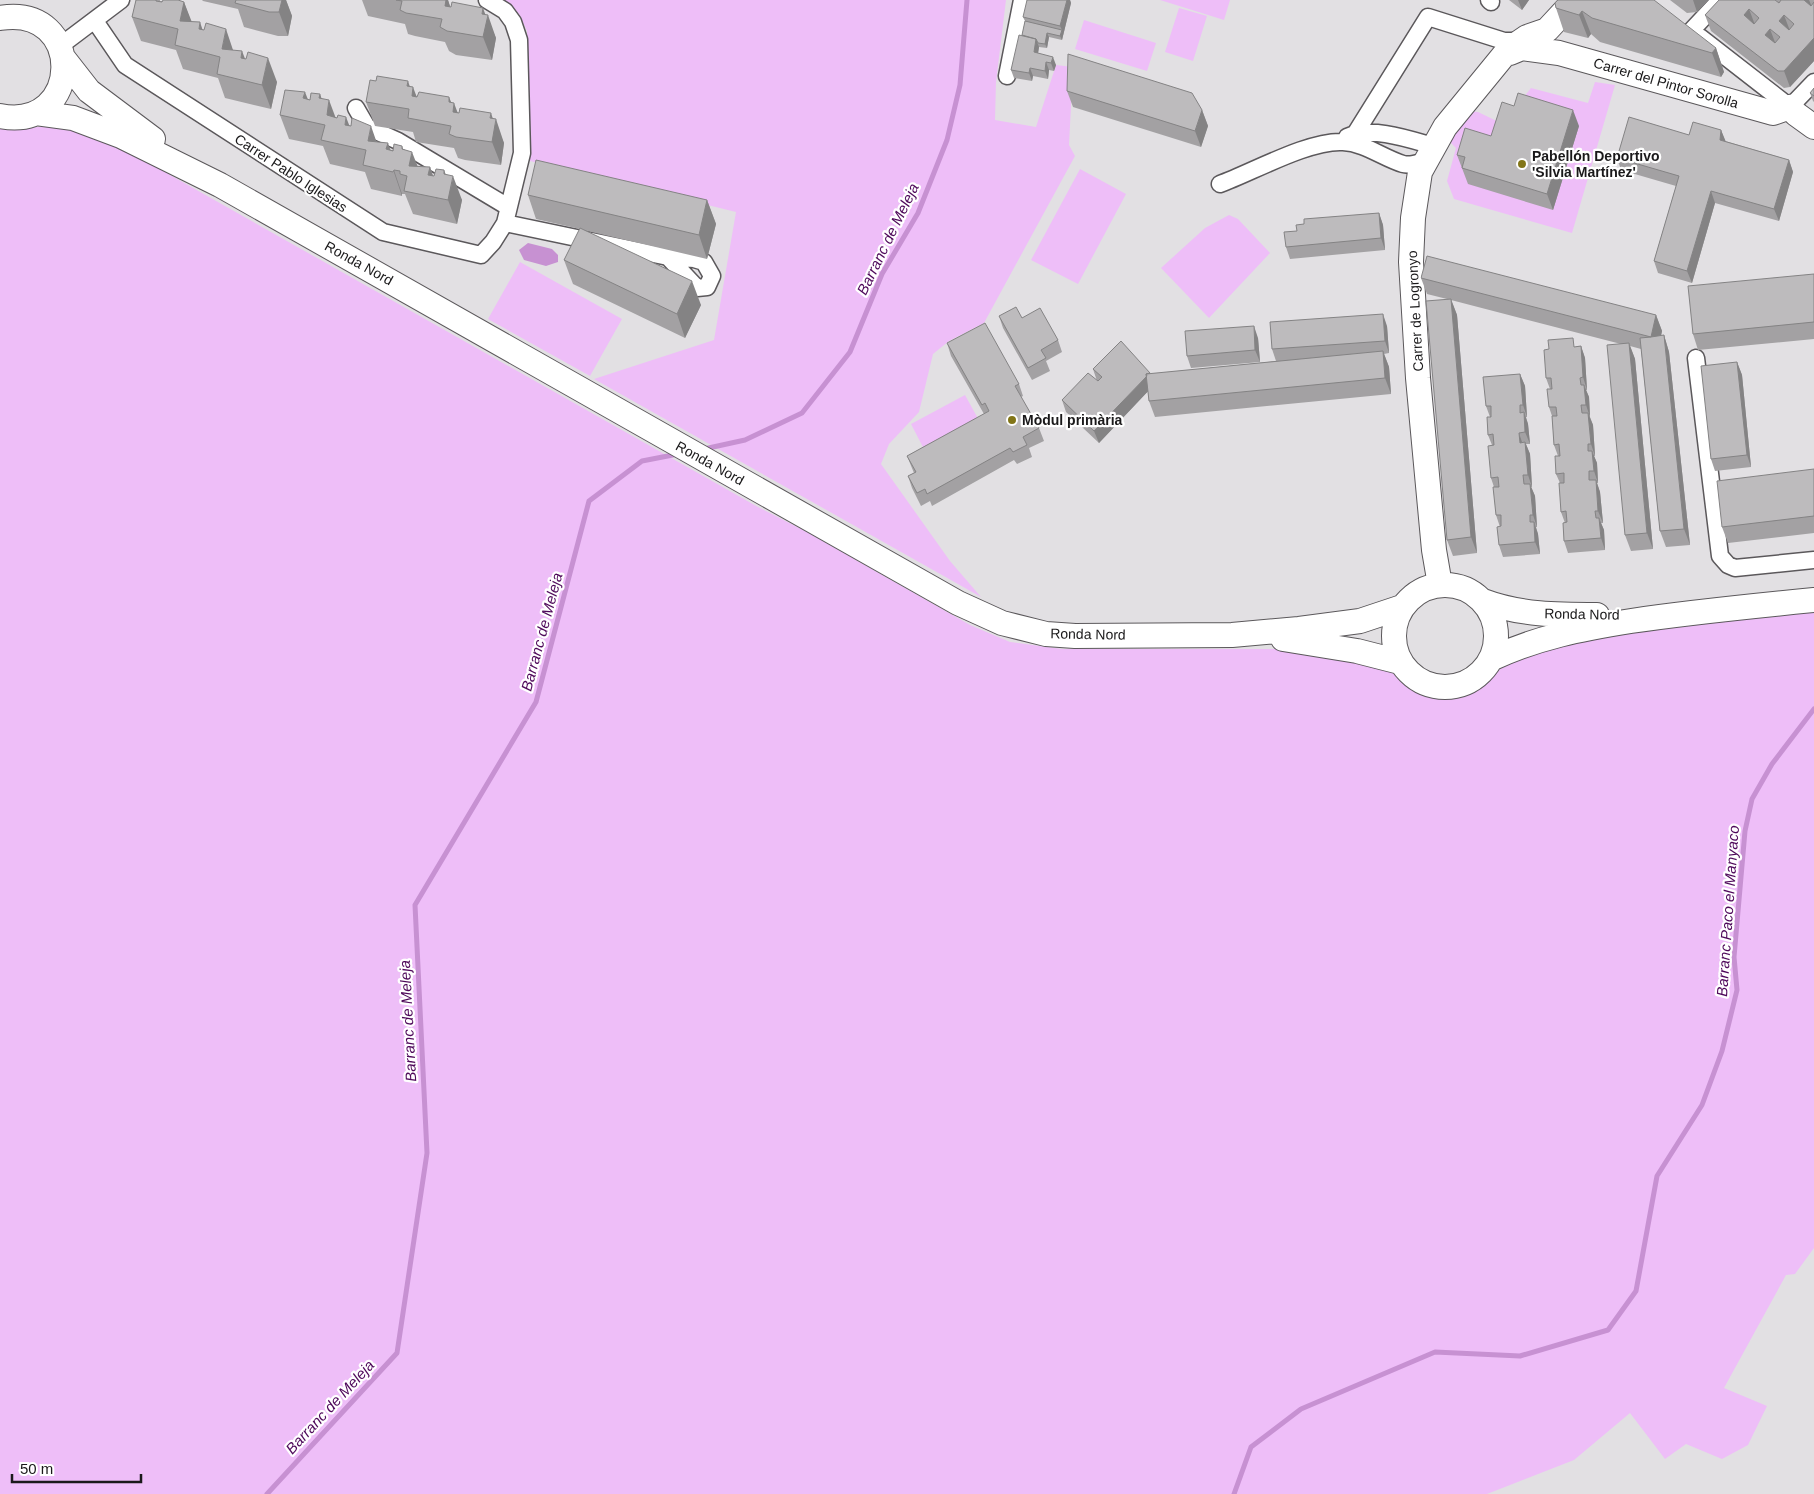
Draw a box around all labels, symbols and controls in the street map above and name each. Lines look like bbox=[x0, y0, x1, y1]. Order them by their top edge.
street label: Carrer del Pintor Sorolla bbox=[1592, 55, 1741, 111]
street label: Carrer Pablo Iglesias bbox=[232, 131, 350, 215]
place label: Pabellón Deportivo 'Silvia Martínez' bbox=[1532, 148, 1660, 180]
marker: Pabellón Deportivo 'Silvia Martínez' bbox=[1516, 158, 1528, 170]
water label: Barranc de Meleja bbox=[853, 180, 922, 297]
street label: Ronda Nord bbox=[322, 238, 396, 288]
street label: Carrer de Logronyo bbox=[1404, 250, 1426, 372]
place label: Mòdul primària bbox=[1022, 412, 1123, 428]
marker: Mòdul primària bbox=[1006, 414, 1018, 426]
street label: Ronda Nord bbox=[673, 438, 747, 488]
water label: Barranc de Meleja bbox=[518, 571, 565, 693]
street label: Ronda Nord bbox=[1544, 605, 1620, 623]
street label: Ronda Nord bbox=[1050, 625, 1126, 643]
water label: Barranc Paco el Manyaco bbox=[1713, 825, 1742, 997]
water label: Barranc de Meleja bbox=[396, 960, 419, 1082]
water label: Barranc de Meleja bbox=[282, 1356, 377, 1457]
scale bar bbox=[12, 1452, 141, 1484]
text: 50 m bbox=[20, 1460, 53, 1477]

